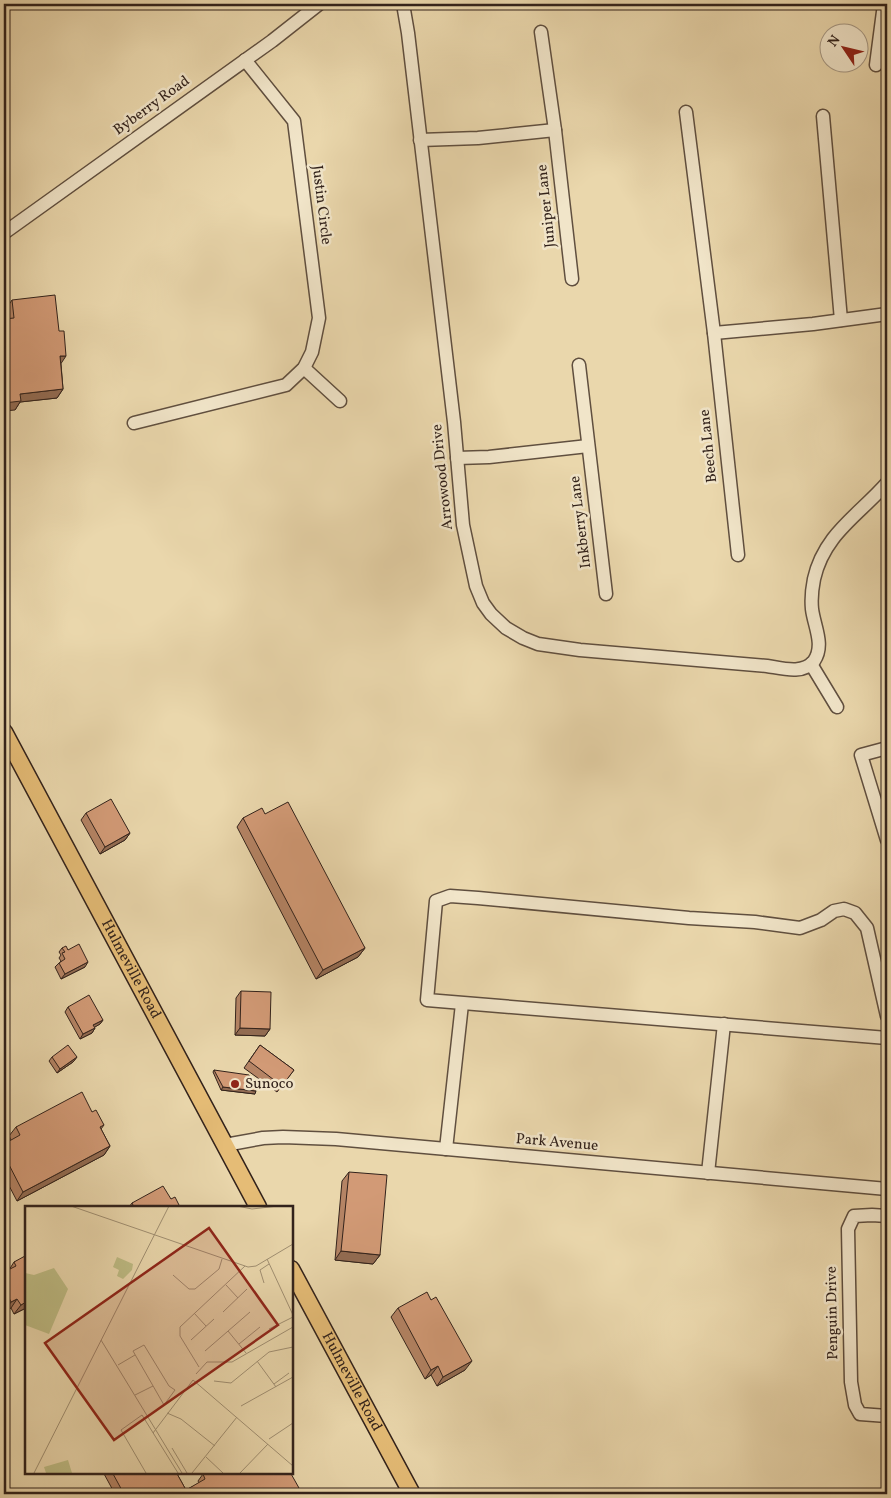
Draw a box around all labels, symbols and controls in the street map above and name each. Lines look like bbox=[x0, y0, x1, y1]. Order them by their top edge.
north arrow bbox=[818, 22, 868, 72]
text: N bbox=[824, 32, 845, 51]
street label: Byberry Road bbox=[109, 71, 195, 141]
street label: Juniper Lane bbox=[532, 163, 562, 249]
street label: Justin Circle bbox=[306, 164, 336, 246]
street label: Beech Lane bbox=[695, 408, 723, 484]
street label: Arrowood Drive bbox=[427, 423, 459, 531]
street label: Inkberry Lane bbox=[565, 475, 597, 569]
street label: Hulmeville Road bbox=[96, 916, 166, 1023]
place label: Sunoco bbox=[245, 1074, 293, 1095]
marker: Sunoco bbox=[229, 1078, 241, 1090]
street label: Park Avenue bbox=[515, 1129, 599, 1157]
inset map bbox=[25, 1206, 292, 1473]
street label: Penguin Drive bbox=[822, 1266, 844, 1360]
street label: Hulmeville Road bbox=[316, 1328, 387, 1435]

